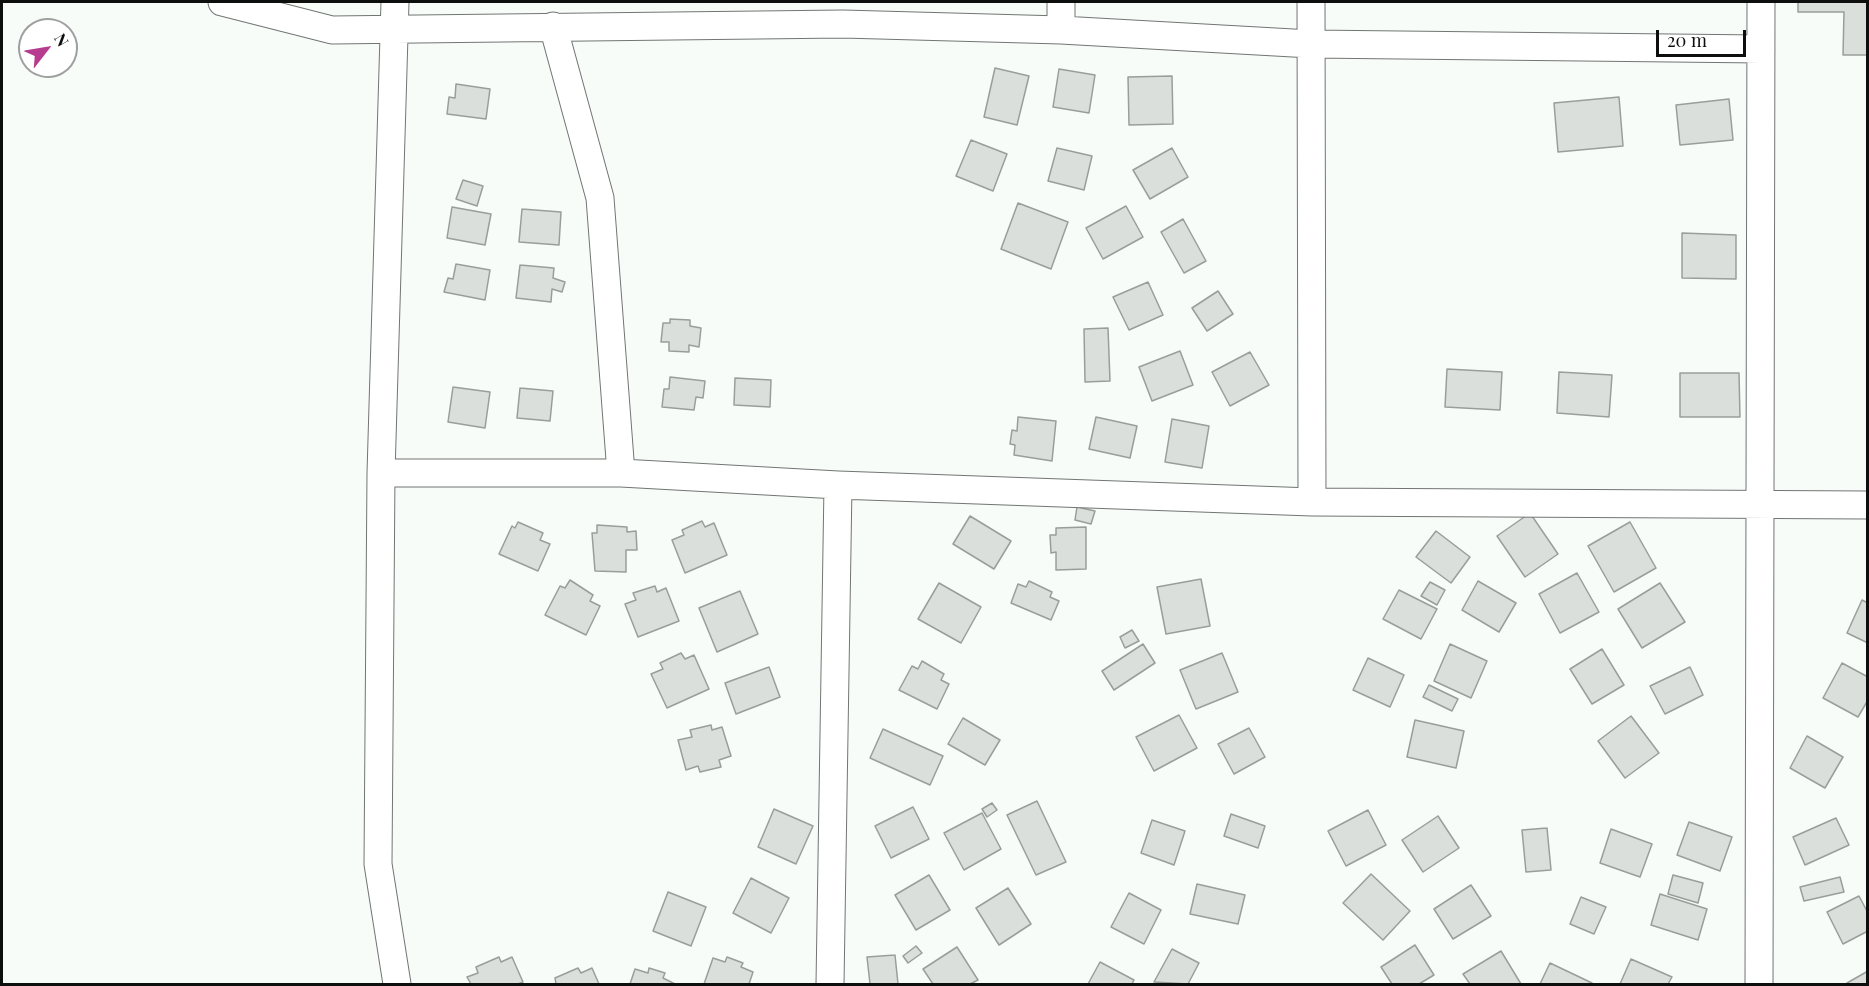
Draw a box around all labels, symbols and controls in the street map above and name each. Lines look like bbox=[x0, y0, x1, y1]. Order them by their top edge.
north arrow bbox=[18, 18, 78, 78]
scale bar bbox=[1659, 18, 1749, 56]
text: 20 m bbox=[1667, 28, 1707, 52]
text: N bbox=[50, 29, 74, 50]

